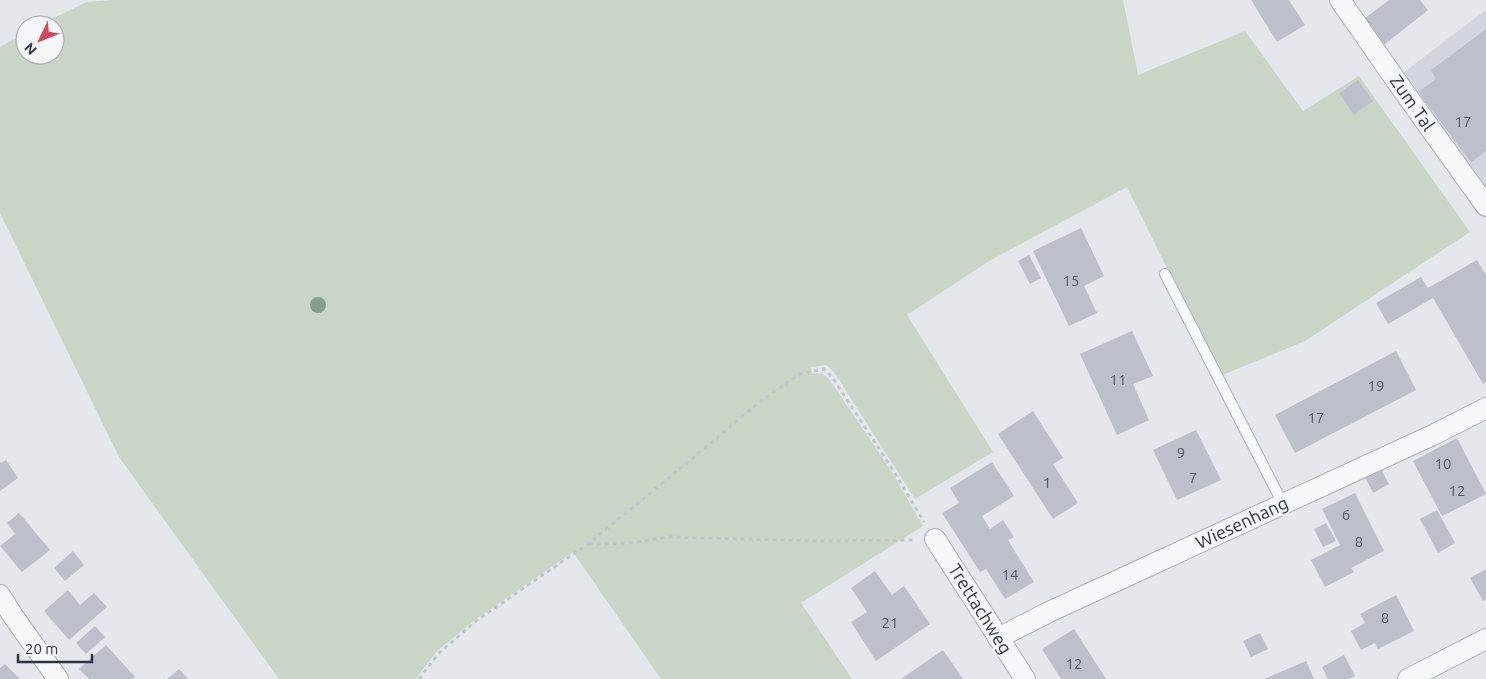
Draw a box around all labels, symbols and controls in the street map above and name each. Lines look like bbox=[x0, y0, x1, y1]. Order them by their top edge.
north arrow bbox=[15, 15, 65, 65]
text: N bbox=[21, 40, 40, 58]
street label: Zum Tal bbox=[1386, 71, 1439, 134]
house number: 17 bbox=[1455, 113, 1471, 130]
house number: 15 bbox=[1063, 272, 1079, 289]
house number: 11 bbox=[1110, 371, 1126, 388]
house number: 19 bbox=[1368, 377, 1384, 394]
house number: 17 bbox=[1308, 409, 1324, 426]
house number: 9 bbox=[1177, 444, 1185, 461]
house number: 10 bbox=[1435, 455, 1451, 472]
house number: 7 bbox=[1189, 469, 1197, 486]
house number: 1 bbox=[1043, 474, 1051, 491]
house number: 12 bbox=[1449, 482, 1465, 499]
street label: Wiesenhang bbox=[1192, 492, 1291, 552]
house number: 6 bbox=[1342, 506, 1350, 523]
house number: 8 bbox=[1355, 533, 1363, 550]
street label: Trettachweg bbox=[945, 560, 1016, 657]
house number: 14 bbox=[1002, 566, 1018, 583]
house number: 8 bbox=[1381, 609, 1389, 626]
house number: 21 bbox=[882, 614, 898, 631]
scale bar bbox=[18, 632, 91, 664]
text: 20 m bbox=[25, 640, 58, 657]
house number: 12 bbox=[1066, 655, 1082, 672]

